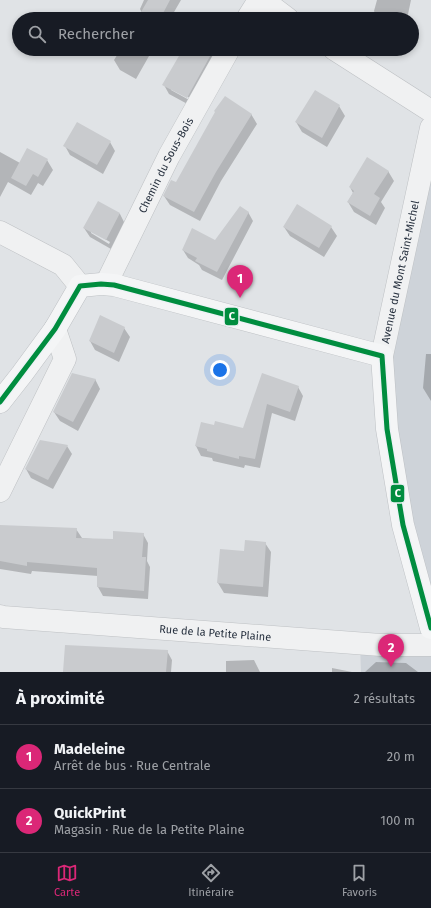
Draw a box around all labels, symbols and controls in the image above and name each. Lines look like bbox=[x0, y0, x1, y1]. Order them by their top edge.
search box bbox=[12, 12, 419, 56]
icon: search bbox=[26, 23, 48, 45]
text: Rechercher bbox=[58, 25, 134, 43]
street label: Chemin du Sous-Bois bbox=[136, 115, 196, 215]
street label: Avenue du Mont Saint-Michel bbox=[379, 199, 422, 345]
pin: 1 bbox=[227, 265, 253, 298]
line badge: C bbox=[224, 307, 239, 326]
text: C bbox=[229, 310, 236, 323]
your location bbox=[210, 360, 230, 380]
line badge: C bbox=[390, 484, 405, 503]
text: C bbox=[395, 487, 402, 500]
street label: Rue de la Petite Plaine bbox=[159, 623, 272, 644]
pin: 2 bbox=[378, 634, 404, 667]
text: À proximité bbox=[16, 688, 105, 709]
text: 2 résultats bbox=[354, 691, 415, 706]
text: Madeleine bbox=[54, 740, 125, 758]
text: 1 bbox=[26, 749, 32, 764]
text: 20 m bbox=[387, 749, 415, 764]
text: Arrêt de bus · Rue Centrale bbox=[54, 758, 211, 773]
text: QuickPrint bbox=[54, 804, 126, 822]
text: 2 bbox=[26, 813, 32, 828]
text: 100 m bbox=[380, 813, 415, 828]
text: Magasin · Rue de la Petite Plaine bbox=[54, 822, 245, 837]
tab: Carte bbox=[54, 862, 80, 899]
tab: Itinéraire bbox=[188, 862, 234, 899]
tab: Favoris bbox=[342, 862, 377, 899]

